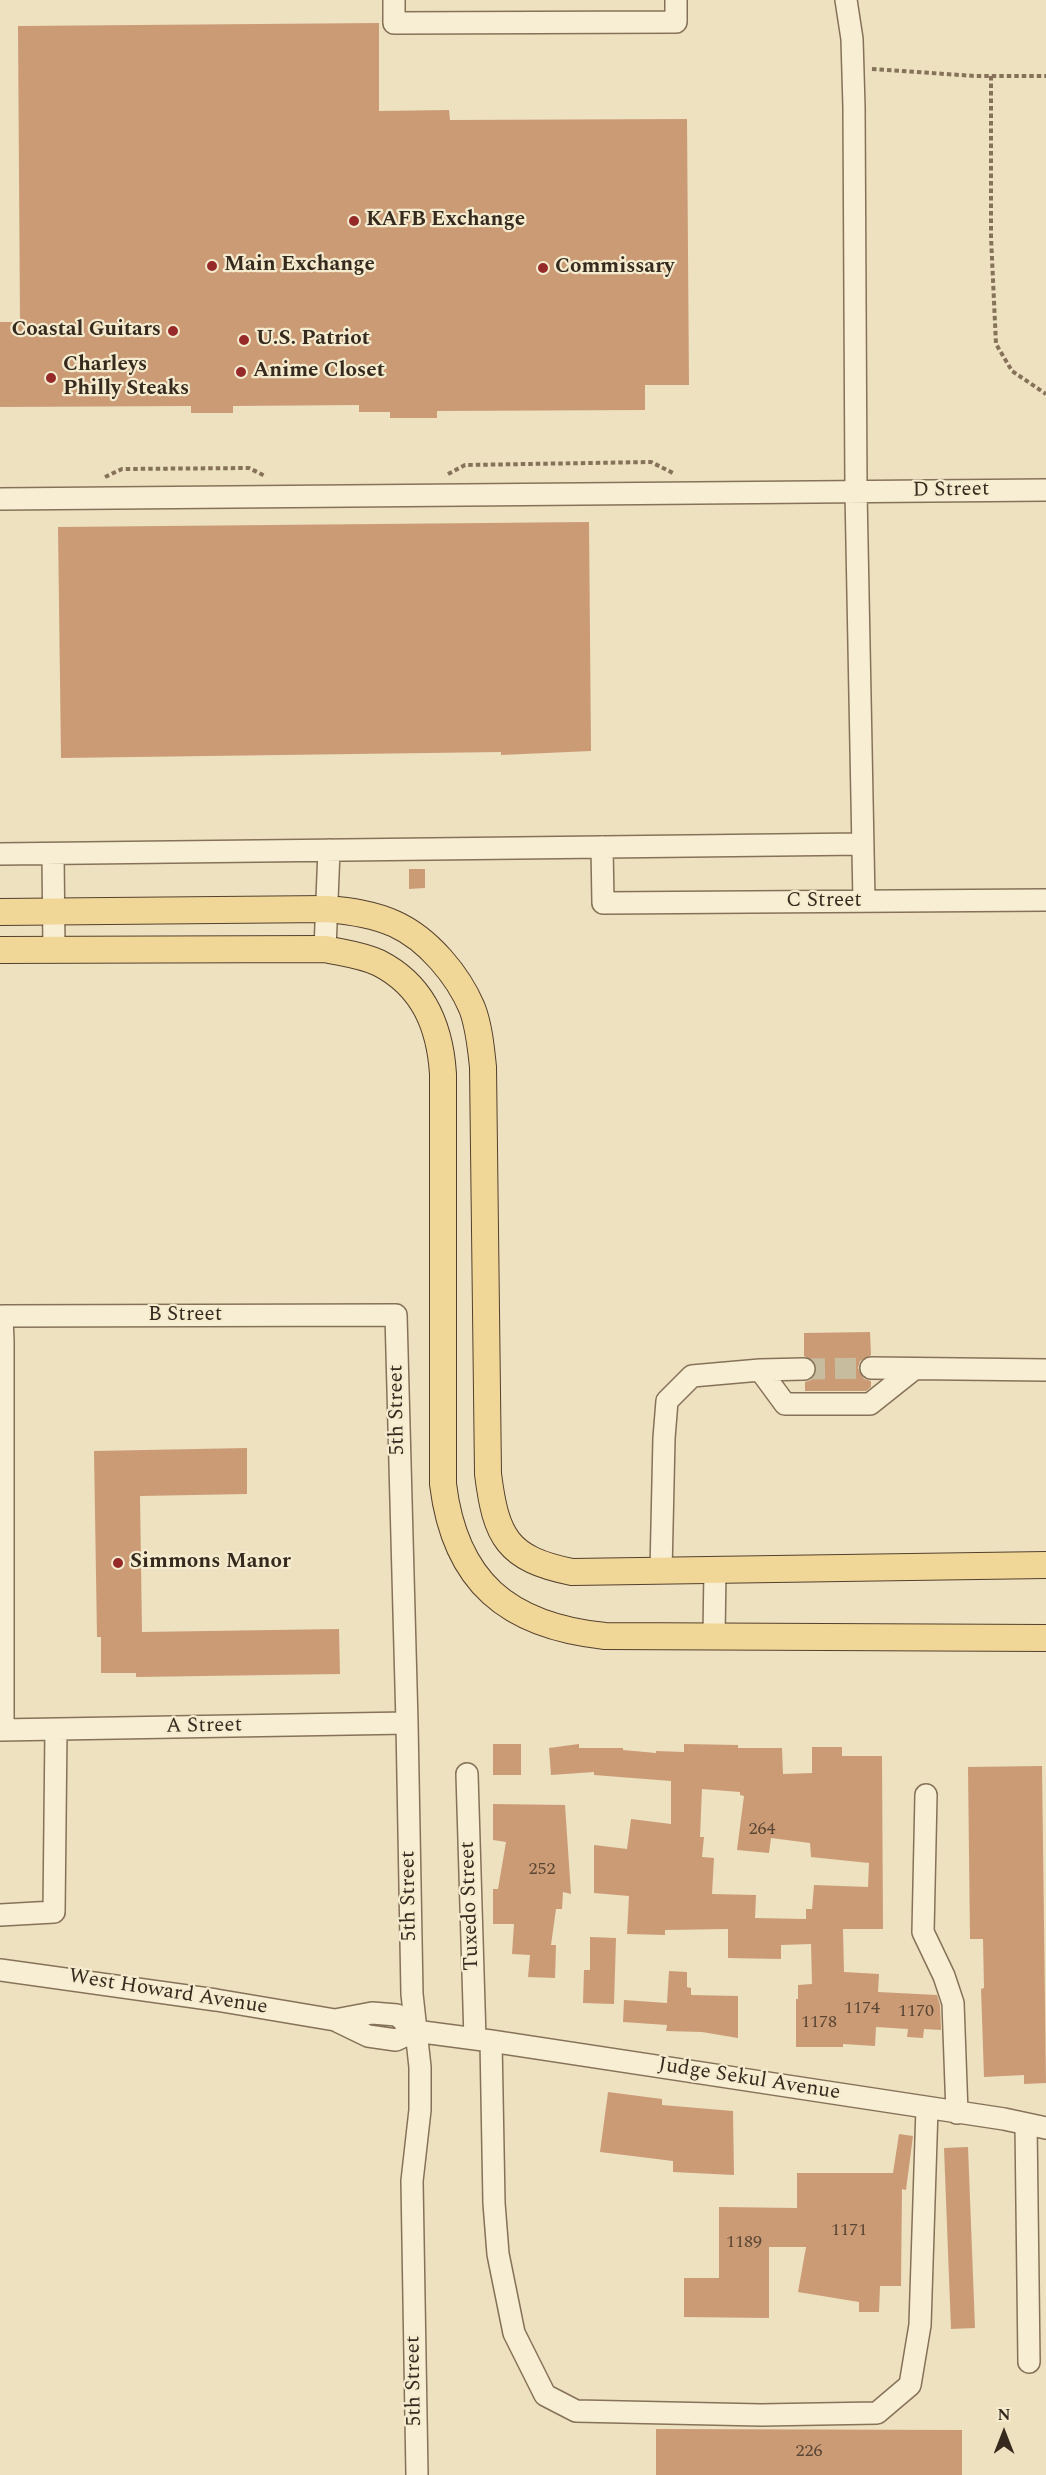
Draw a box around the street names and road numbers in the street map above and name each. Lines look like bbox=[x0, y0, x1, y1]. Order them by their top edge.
street label: D Street bbox=[912, 478, 990, 504]
street label: C Street bbox=[786, 889, 862, 915]
street label: B Street bbox=[148, 1303, 222, 1329]
street label: 5th Street bbox=[385, 1365, 411, 1455]
street label: A Street bbox=[166, 1714, 242, 1740]
street label: Tuxedo Street bbox=[456, 1841, 486, 1971]
street label: 5th Street bbox=[397, 1851, 423, 1941]
street label: West Howard Avenue bbox=[67, 1965, 269, 2021]
street label: Judge Sekul Avenue bbox=[656, 2053, 842, 2107]
street label: 5th Street bbox=[402, 2336, 428, 2426]

